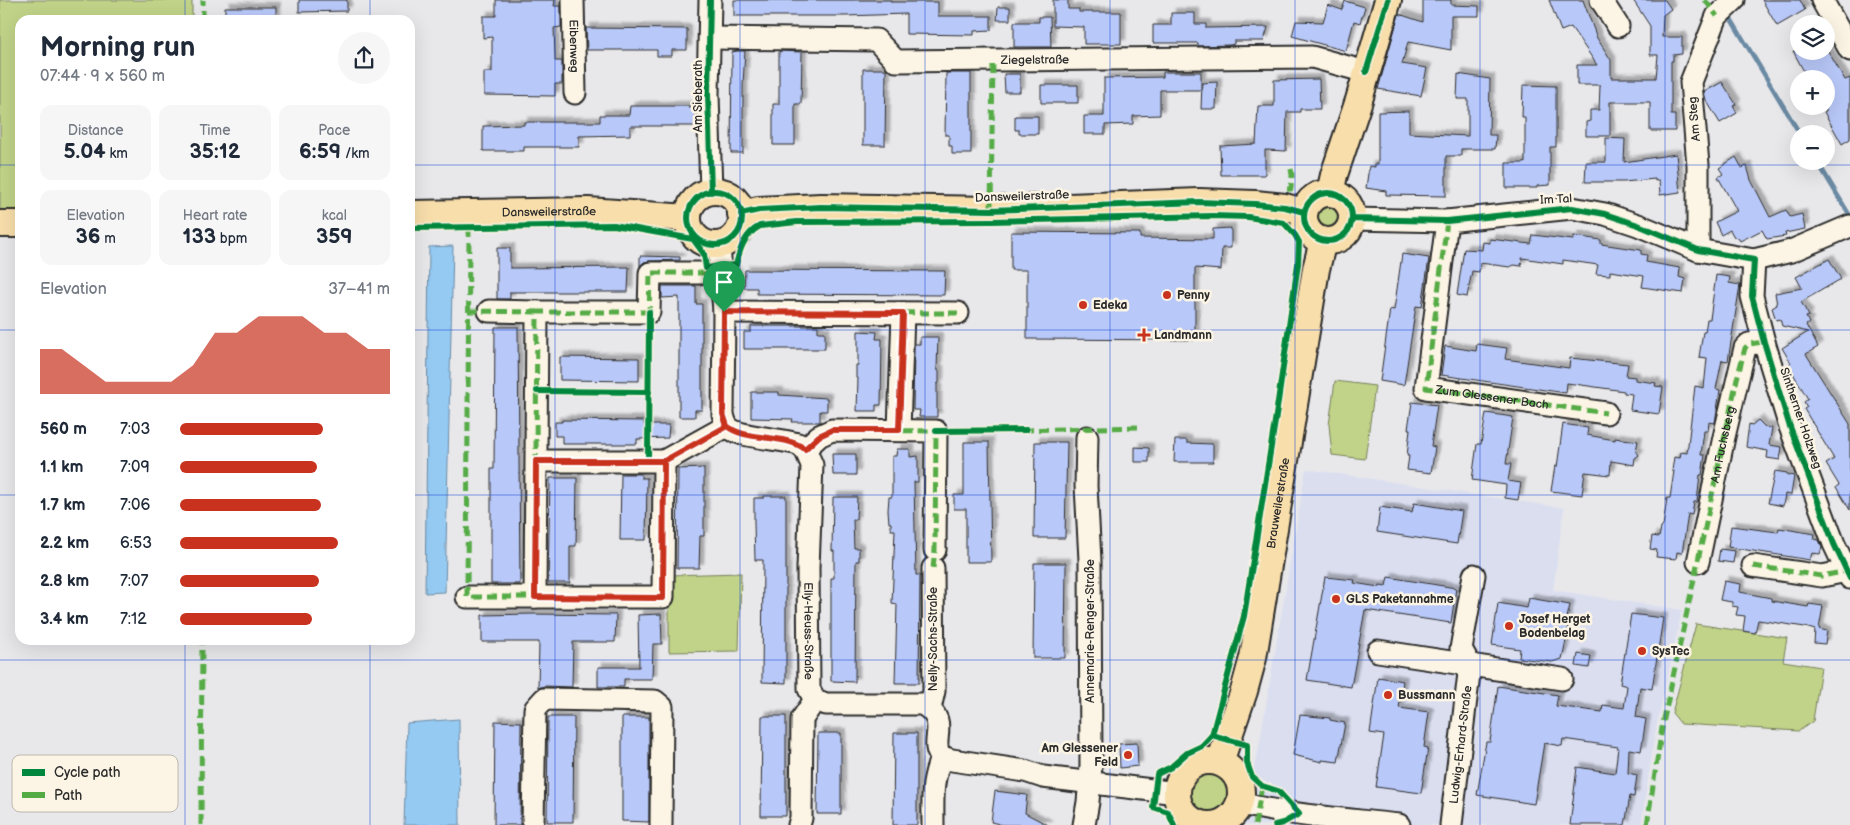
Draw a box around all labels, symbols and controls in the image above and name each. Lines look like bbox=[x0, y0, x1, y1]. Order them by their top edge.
map controls bbox=[1790, 15, 1835, 170]
button: layers bbox=[1790, 15, 1835, 60]
street label: Eibenweg bbox=[565, 19, 582, 73]
text: Morning run bbox=[40, 31, 195, 64]
button: share bbox=[338, 32, 390, 84]
street label: Ziegelstraße bbox=[1000, 52, 1069, 68]
street label: Am Sieberath bbox=[691, 59, 706, 132]
text: 07:44 · 9 × 560 m bbox=[40, 67, 165, 86]
button: + bbox=[1790, 70, 1835, 115]
street label: Am Steg bbox=[1685, 96, 1704, 142]
text: Distance bbox=[68, 122, 124, 139]
text: Time bbox=[199, 122, 231, 139]
text: Pace bbox=[318, 122, 350, 139]
button: − bbox=[1790, 125, 1835, 170]
text: 5.04 bbox=[63, 139, 106, 164]
text: 35:12 bbox=[190, 139, 240, 164]
text: 6:59 bbox=[299, 139, 341, 164]
text: km bbox=[106, 145, 128, 162]
text: /km bbox=[341, 145, 370, 162]
street label: Dansweilerstraße bbox=[975, 187, 1069, 206]
street label: Im Tal bbox=[1540, 191, 1572, 208]
street label: Dansweilerstraße bbox=[502, 204, 597, 220]
text: Elevation bbox=[66, 207, 125, 224]
text: Heart rate bbox=[183, 207, 247, 224]
text: kcal bbox=[322, 207, 347, 224]
text: 36 bbox=[75, 224, 100, 249]
text: 133 bbox=[183, 224, 216, 249]
text: 359 bbox=[316, 224, 353, 249]
text: m bbox=[100, 230, 116, 247]
text: bpm bbox=[216, 230, 247, 247]
pin bbox=[703, 261, 745, 312]
icon: arrive bbox=[710, 268, 738, 296]
text: Elevation bbox=[40, 280, 107, 299]
text: 37–41 m bbox=[328, 280, 390, 299]
place label: Penny bbox=[1177, 288, 1210, 303]
marker: Penny bbox=[1161, 289, 1173, 301]
place label: Edeka bbox=[1093, 298, 1128, 313]
marker: Edeka bbox=[1077, 299, 1089, 311]
place label: Landmann bbox=[1154, 328, 1212, 343]
marker: Landmann bbox=[1138, 329, 1150, 341]
street label: Sintherner Holzweg bbox=[1776, 366, 1825, 471]
street label: Zum Glessener Bach bbox=[1433, 382, 1550, 413]
street label: Am Fuchsberg bbox=[1708, 405, 1739, 484]
text: 560 m bbox=[40, 420, 87, 439]
text: 7:03 bbox=[120, 420, 150, 439]
street label: Brauweilerstraße bbox=[1264, 457, 1293, 550]
text: 1.1 km bbox=[40, 458, 83, 477]
text: 7:09 bbox=[120, 458, 150, 477]
text: 1.7 km bbox=[40, 496, 85, 515]
text: 7:06 bbox=[120, 496, 150, 515]
text: 2.2 km bbox=[40, 534, 89, 553]
text: 6:53 bbox=[120, 534, 152, 553]
street label: Annemarie-Renger-Straße bbox=[1083, 559, 1098, 703]
text: 2.8 km bbox=[40, 572, 89, 591]
text: 7:07 bbox=[120, 572, 148, 591]
street label: Elly-Heuss-Straße bbox=[800, 582, 816, 680]
street label: Nelly-Sachs-Straße bbox=[926, 587, 941, 691]
place label: GLS Paketannahme bbox=[1346, 592, 1454, 607]
marker: GLS Paketannahme bbox=[1330, 593, 1342, 605]
text: 3.4 km bbox=[40, 610, 89, 629]
text: 7:12 bbox=[120, 610, 147, 629]
place label: Josef Herget Bodenbelag bbox=[1519, 612, 1590, 641]
marker: Josef Herget Bodenbelag bbox=[1503, 620, 1515, 632]
place label: SysTec bbox=[1652, 644, 1690, 659]
marker: SysTec bbox=[1636, 645, 1648, 657]
street label: Ludwig-Erhard-Straße bbox=[1447, 685, 1476, 805]
place label: Bussmann bbox=[1398, 688, 1456, 703]
marker: Bussmann bbox=[1382, 689, 1394, 701]
place label: Am Glessener Feld bbox=[1041, 741, 1118, 770]
marker: Am Glessener Feld bbox=[1122, 749, 1134, 761]
legend bbox=[12, 755, 178, 812]
text: Cycle path bbox=[54, 764, 121, 781]
text: Path bbox=[54, 787, 82, 804]

